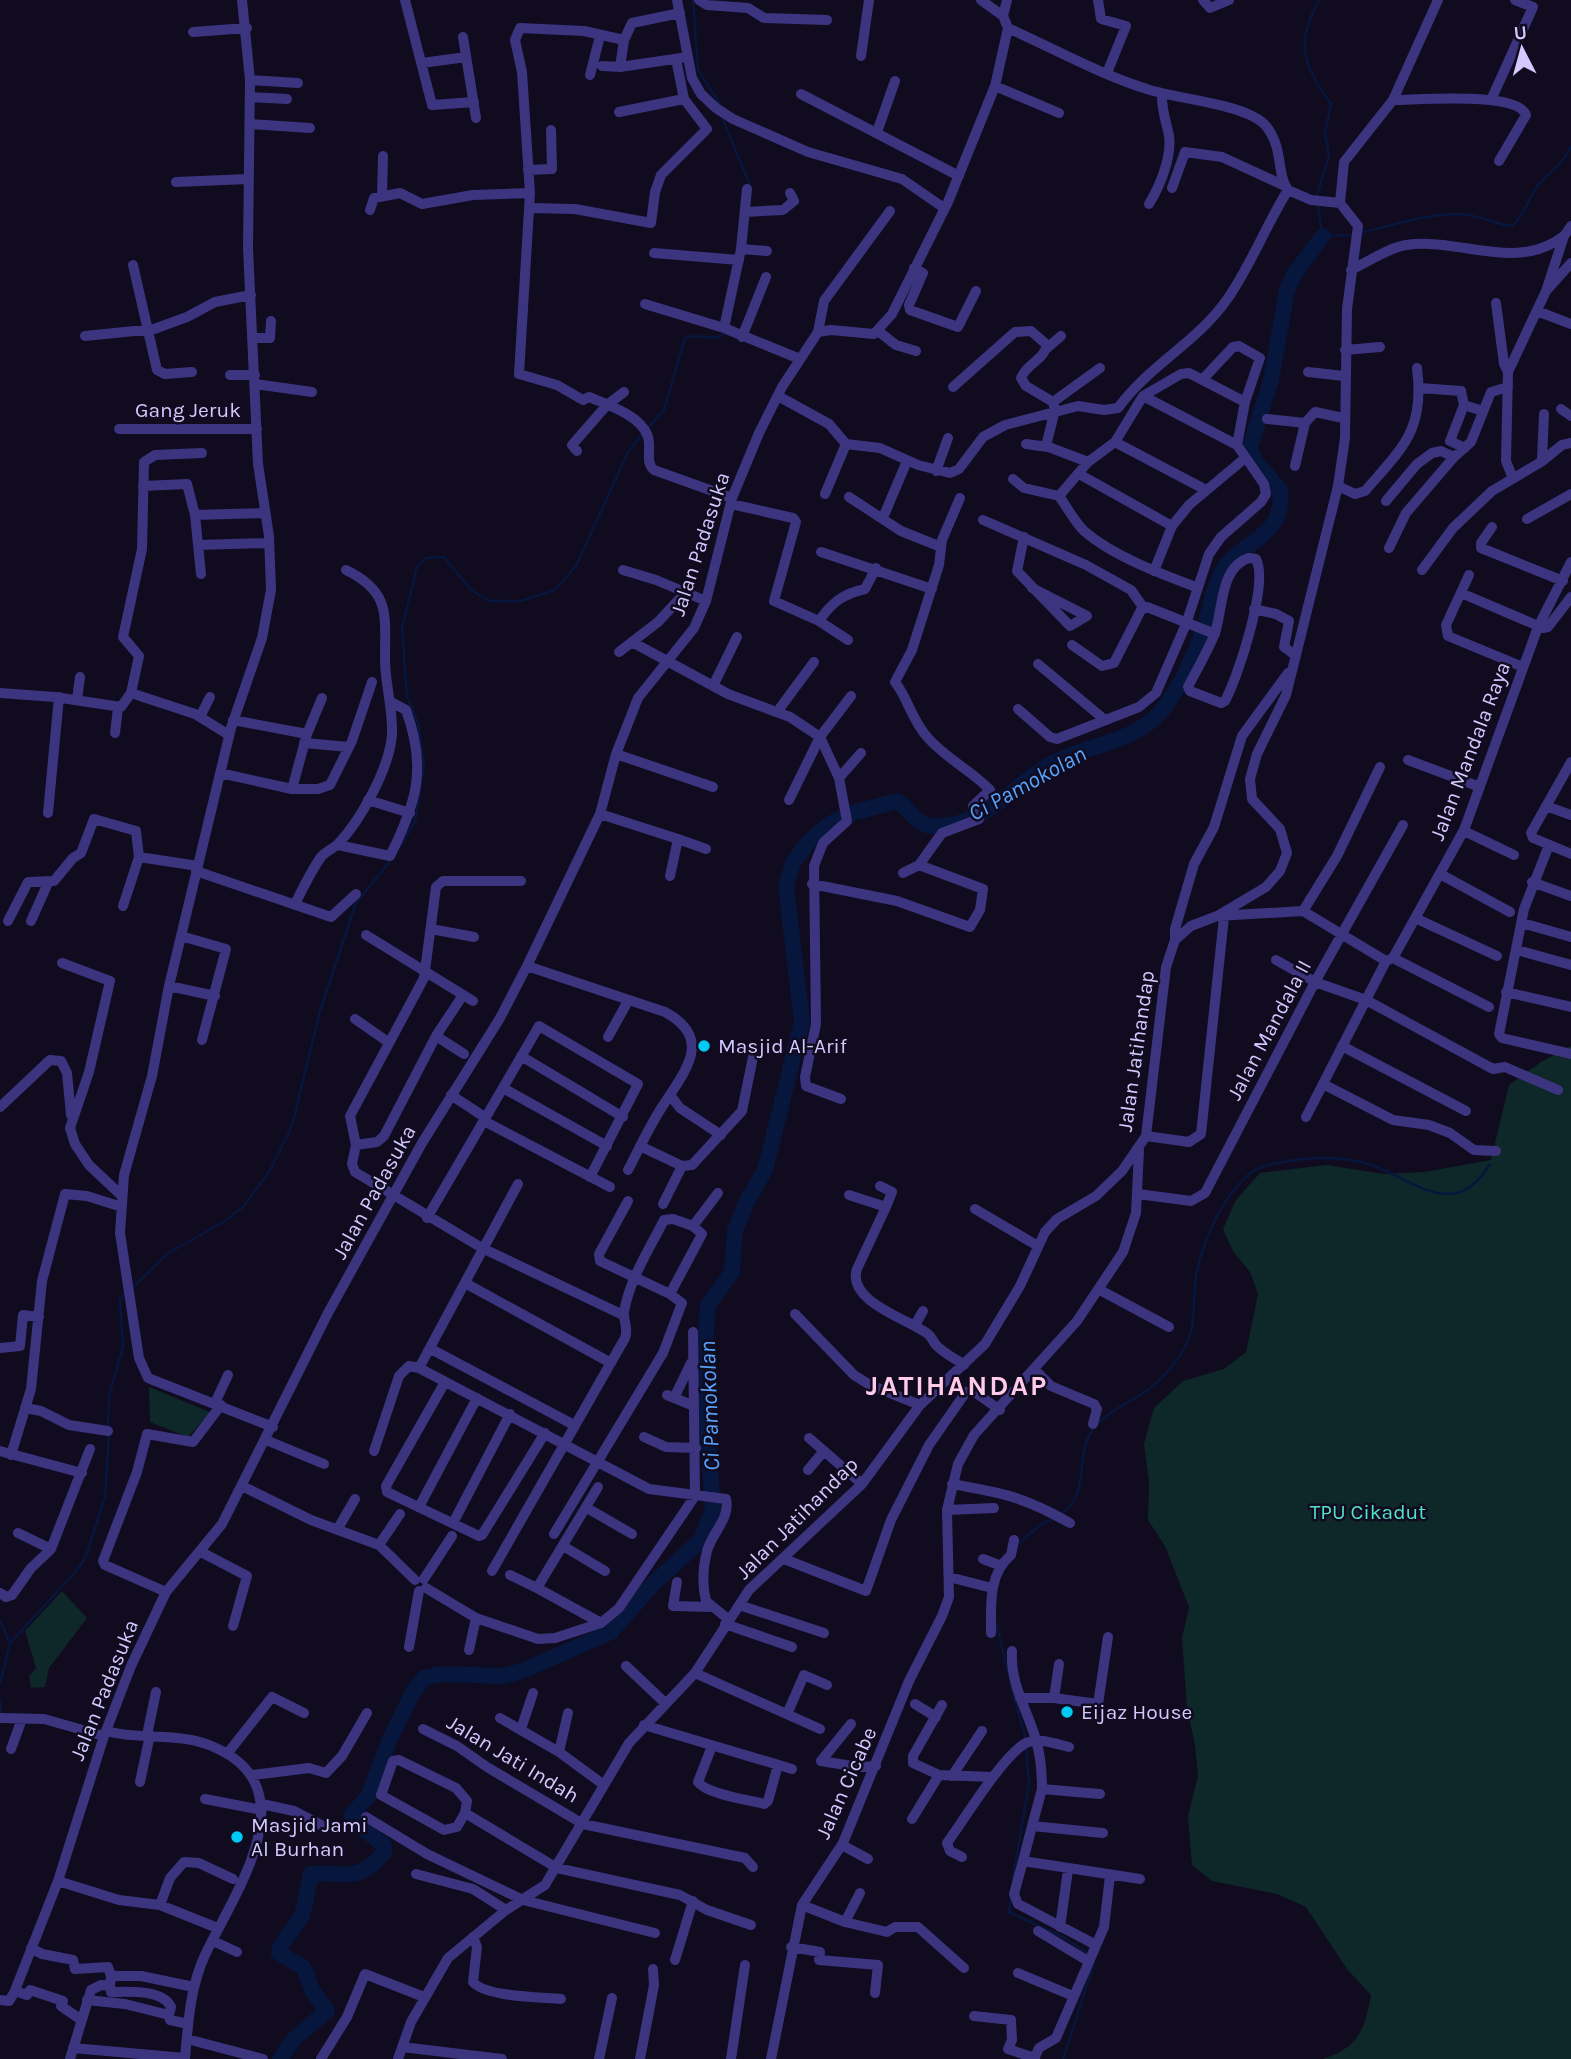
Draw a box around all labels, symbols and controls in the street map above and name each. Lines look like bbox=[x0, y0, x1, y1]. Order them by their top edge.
north arrow bbox=[1487, 14, 1557, 84]
text: U bbox=[1513, 21, 1528, 45]
street label: Gang Jeruk bbox=[135, 398, 241, 422]
street label: Jalan Padasuka bbox=[665, 469, 735, 619]
street label: Jalan Mandala Raya bbox=[1425, 658, 1515, 844]
water label: Ci Pamokolan bbox=[964, 740, 1091, 827]
street label: Jalan Mandala II bbox=[1222, 956, 1316, 1104]
street label: Jalan Jatihandap bbox=[1113, 969, 1159, 1133]
place label: Masjid Al-Arif bbox=[718, 1034, 848, 1058]
marker: Masjid Al-Arif bbox=[696, 1038, 712, 1054]
street label: Jalan Padasuka bbox=[327, 1121, 421, 1263]
water label: Ci Pamokolan bbox=[694, 1340, 725, 1472]
district label: JATIHANDAP bbox=[866, 1369, 1048, 1402]
street label: Jalan Jatihandap bbox=[731, 1452, 863, 1584]
park label: TPU Cikadut bbox=[1310, 1500, 1426, 1524]
street label: Jalan Padasuka bbox=[65, 1616, 143, 1764]
place label: Eijaz House bbox=[1081, 1700, 1192, 1724]
marker: Eijaz House bbox=[1059, 1704, 1075, 1720]
street label: Jalan Jati Indah bbox=[443, 1710, 583, 1808]
street label: Jalan Cicabe bbox=[811, 1723, 881, 1843]
place label: Masjid Jami Al Burhan bbox=[251, 1813, 368, 1861]
marker: Masjid Jami Al Burhan bbox=[229, 1829, 245, 1845]

